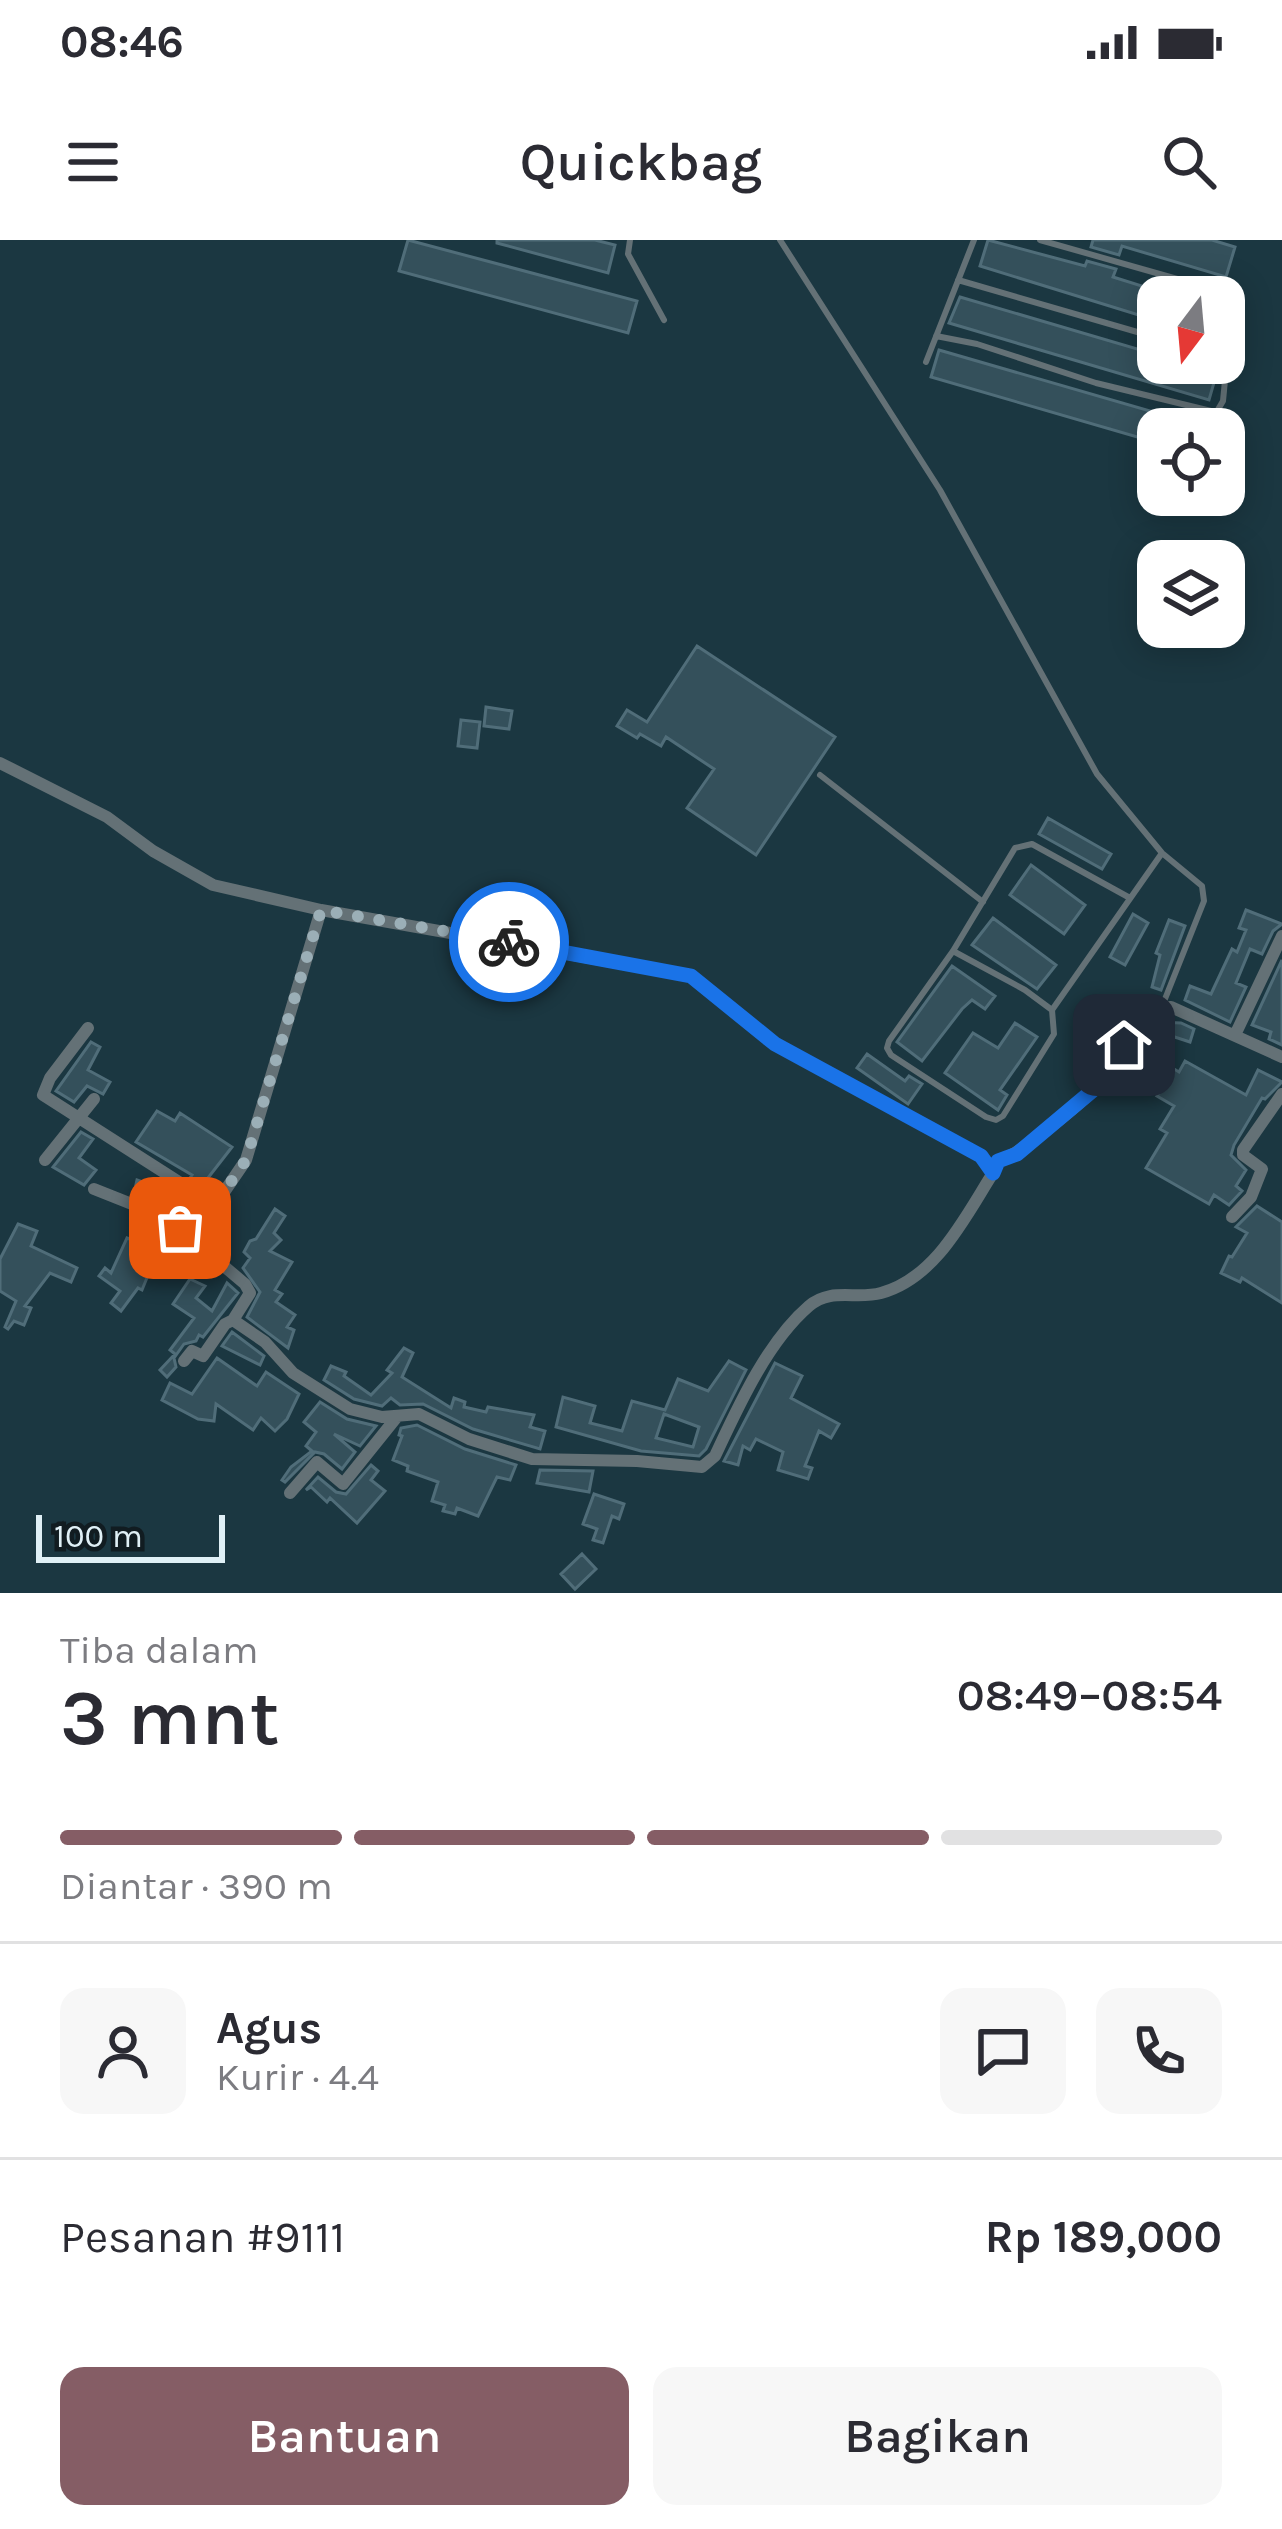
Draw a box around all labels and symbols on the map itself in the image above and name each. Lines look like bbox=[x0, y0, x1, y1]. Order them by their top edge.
north arrow bbox=[1137, 276, 1245, 384]
courier bbox=[449, 882, 569, 1002]
pin bbox=[1073, 994, 1175, 1096]
pin bbox=[129, 1177, 231, 1279]
scale bar bbox=[36, 1509, 225, 1562]

